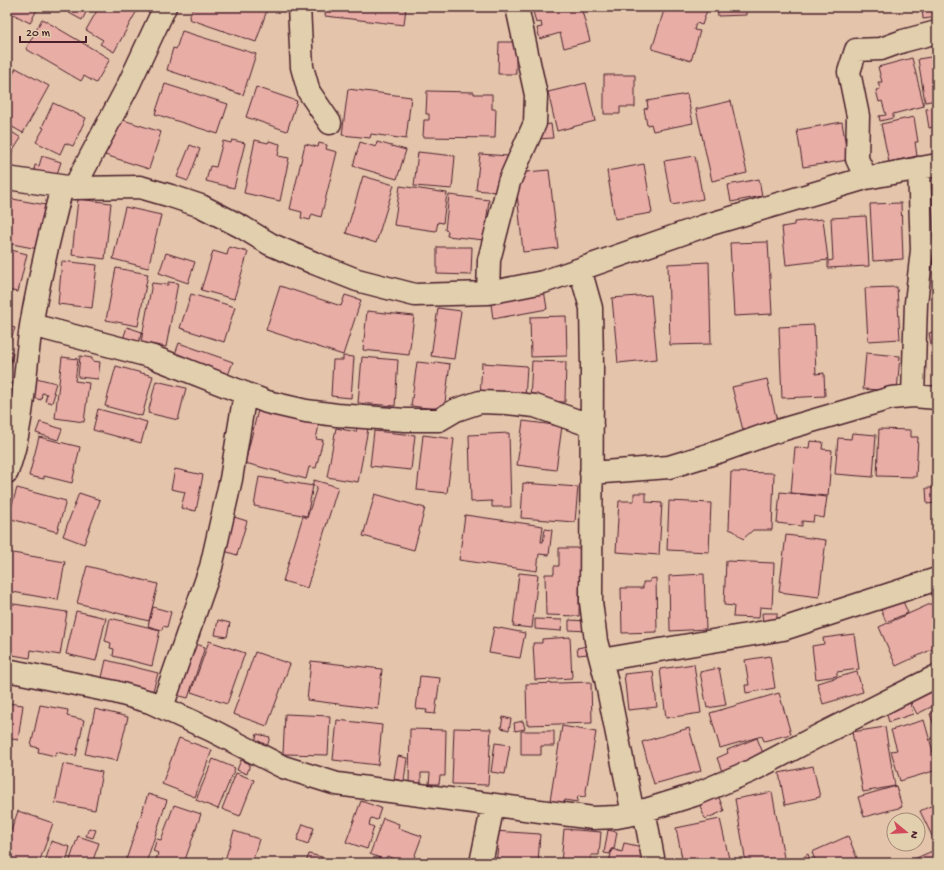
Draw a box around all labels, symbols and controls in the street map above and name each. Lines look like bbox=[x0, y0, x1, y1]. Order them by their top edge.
scale bar bbox=[20, 18, 86, 44]
text: 20 m bbox=[26, 27, 51, 41]
north arrow bbox=[886, 812, 926, 852]
text: N bbox=[907, 829, 920, 840]

